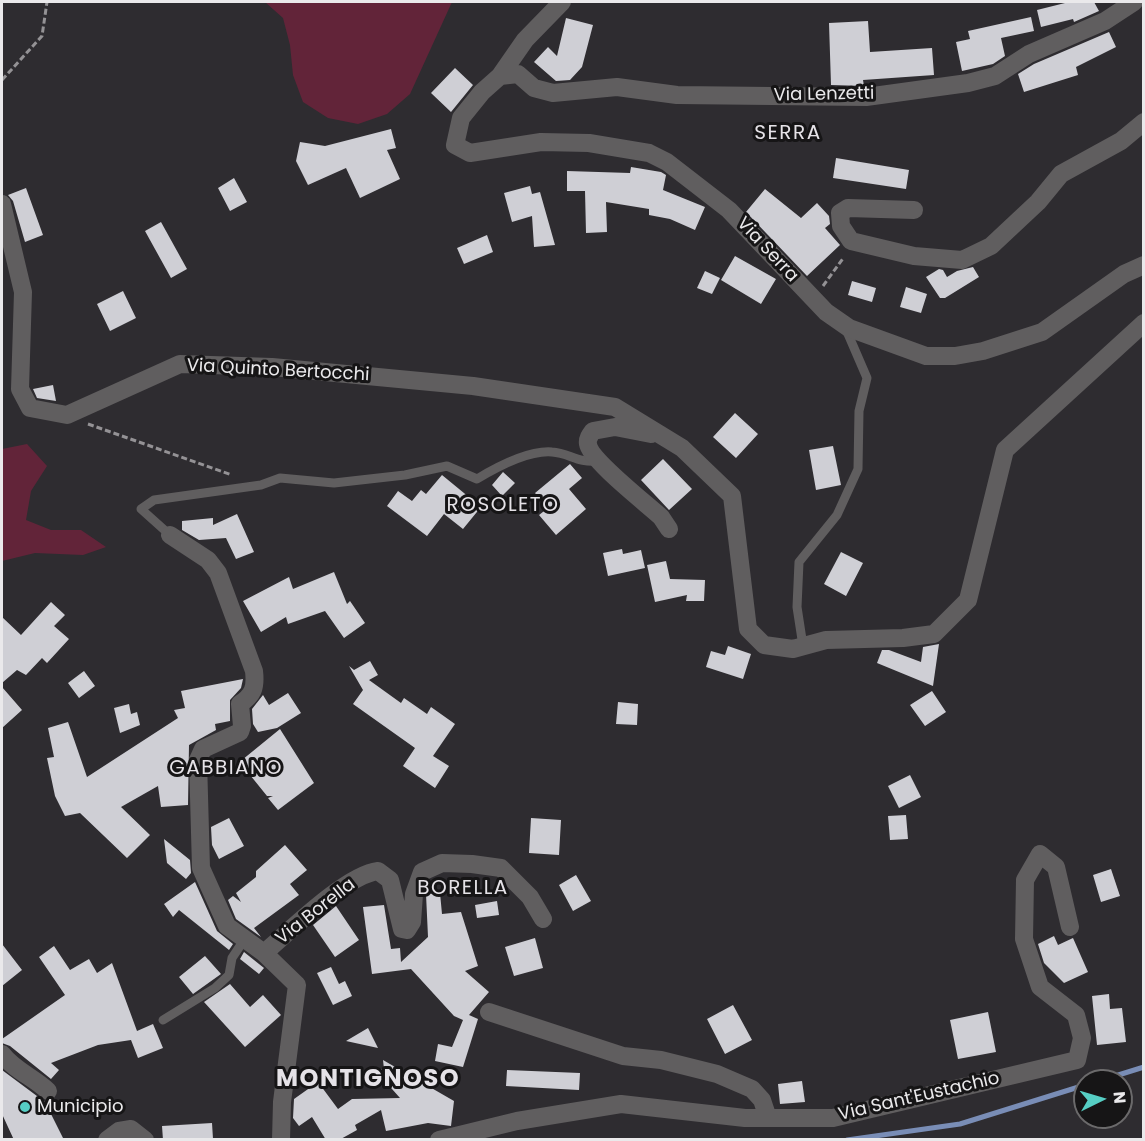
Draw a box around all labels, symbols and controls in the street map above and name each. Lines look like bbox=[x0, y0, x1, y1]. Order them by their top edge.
street label: Via Lenzetti bbox=[773, 83, 875, 107]
district label: SERRA bbox=[754, 122, 822, 146]
street label: Via Serra bbox=[732, 213, 802, 287]
street label: Via Quinto Bertocchi bbox=[186, 355, 370, 387]
district label: ROSOLETO bbox=[447, 494, 559, 518]
district label: GABBIANO bbox=[169, 757, 283, 781]
street label: Via Borella bbox=[272, 874, 360, 950]
district label: BORELLA bbox=[417, 877, 509, 901]
district label: MONTIGNOSO bbox=[276, 1066, 460, 1094]
street label: Via Sant'Eustachio bbox=[836, 1068, 1002, 1126]
north arrow bbox=[1073, 1069, 1133, 1129]
text: N bbox=[1107, 1091, 1131, 1105]
place label: Municipio bbox=[37, 1096, 123, 1118]
marker: Municipio bbox=[18, 1100, 32, 1114]

